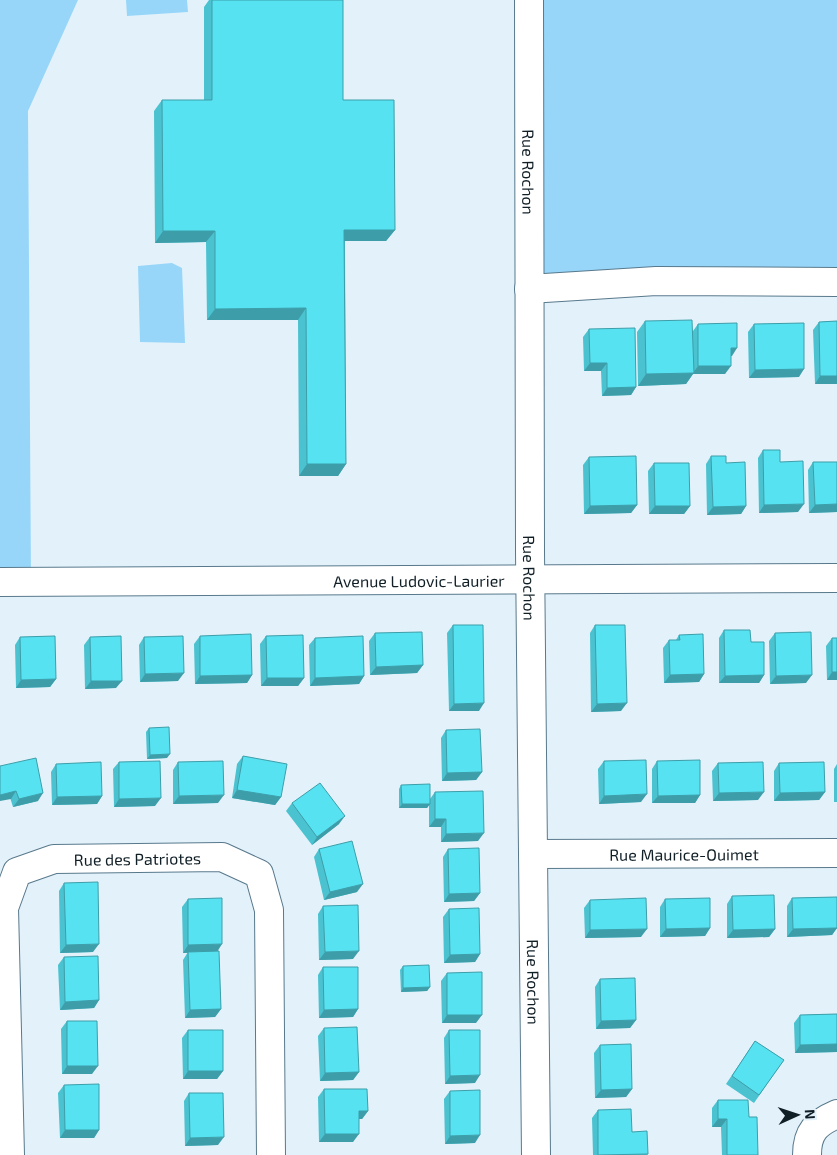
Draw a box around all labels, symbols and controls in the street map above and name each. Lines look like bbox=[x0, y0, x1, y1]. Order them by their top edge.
street label: Rue Rochon bbox=[520, 129, 539, 215]
street label: Rue Rochon bbox=[520, 535, 540, 621]
street label: Avenue Ludovic-Laurier bbox=[333, 570, 505, 590]
street label: Rue Maurice-Ouimet bbox=[609, 844, 759, 863]
street label: Rue des Patriotes bbox=[74, 848, 201, 868]
street label: Rue Rochon bbox=[524, 939, 544, 1025]
north arrow bbox=[772, 1090, 822, 1140]
text: N bbox=[802, 1109, 819, 1120]

